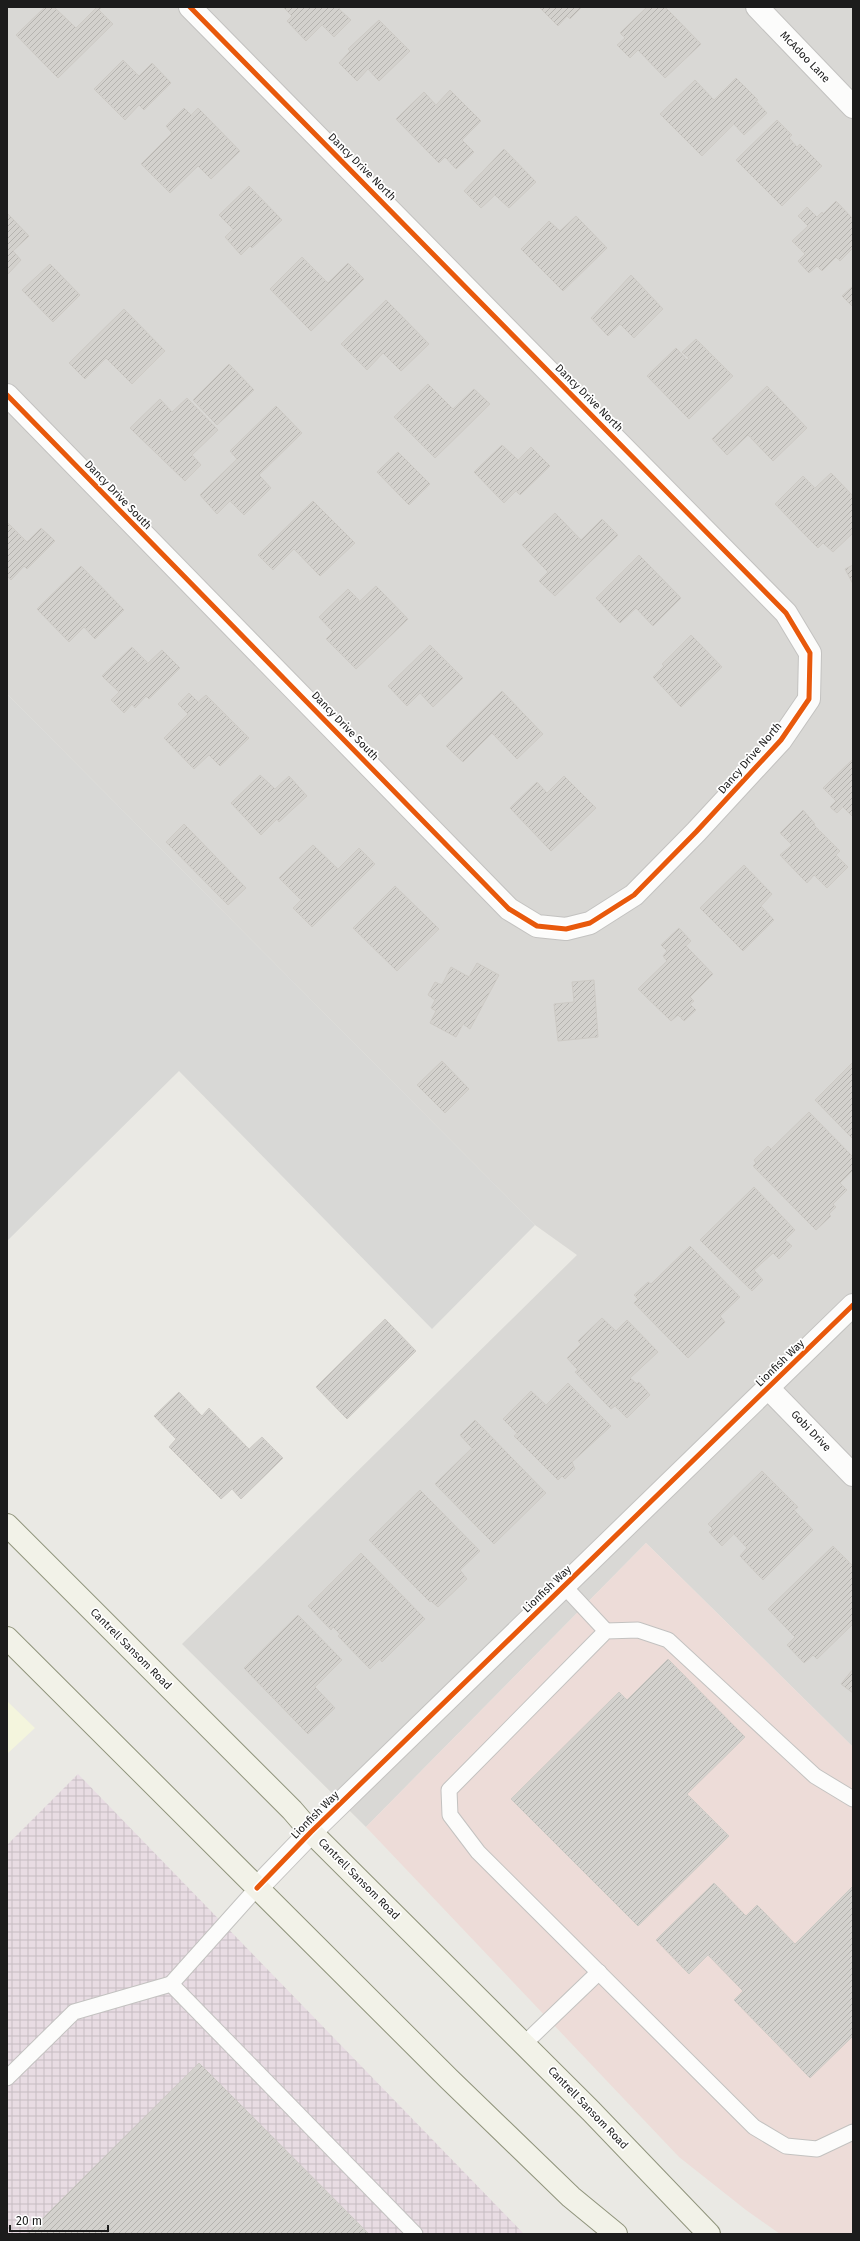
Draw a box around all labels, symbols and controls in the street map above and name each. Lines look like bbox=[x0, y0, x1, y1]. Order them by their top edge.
street label: McAdoo Lane bbox=[777, 29, 833, 85]
street label: Dancy Drive North bbox=[325, 130, 399, 204]
street label: Dancy Drive North bbox=[552, 361, 626, 435]
street label: Dancy Drive South bbox=[82, 458, 154, 532]
street label: Dancy Drive South bbox=[309, 689, 381, 763]
street label: Dancy Drive North bbox=[715, 720, 785, 796]
street label: Lionfish Way bbox=[753, 1336, 807, 1389]
street label: Gobi Drive bbox=[788, 1408, 834, 1454]
street label: Lionfish Way bbox=[520, 1562, 574, 1615]
street label: Cantrell Sansom Road bbox=[88, 1606, 174, 1692]
street label: Lionfish Way bbox=[288, 1788, 342, 1842]
street label: Cantrell Sansom Road bbox=[316, 1836, 402, 1922]
street label: Cantrell Sansom Road bbox=[545, 2064, 631, 2152]
scale bar bbox=[10, 2207, 108, 2233]
text: 20 m bbox=[16, 2214, 42, 2228]

